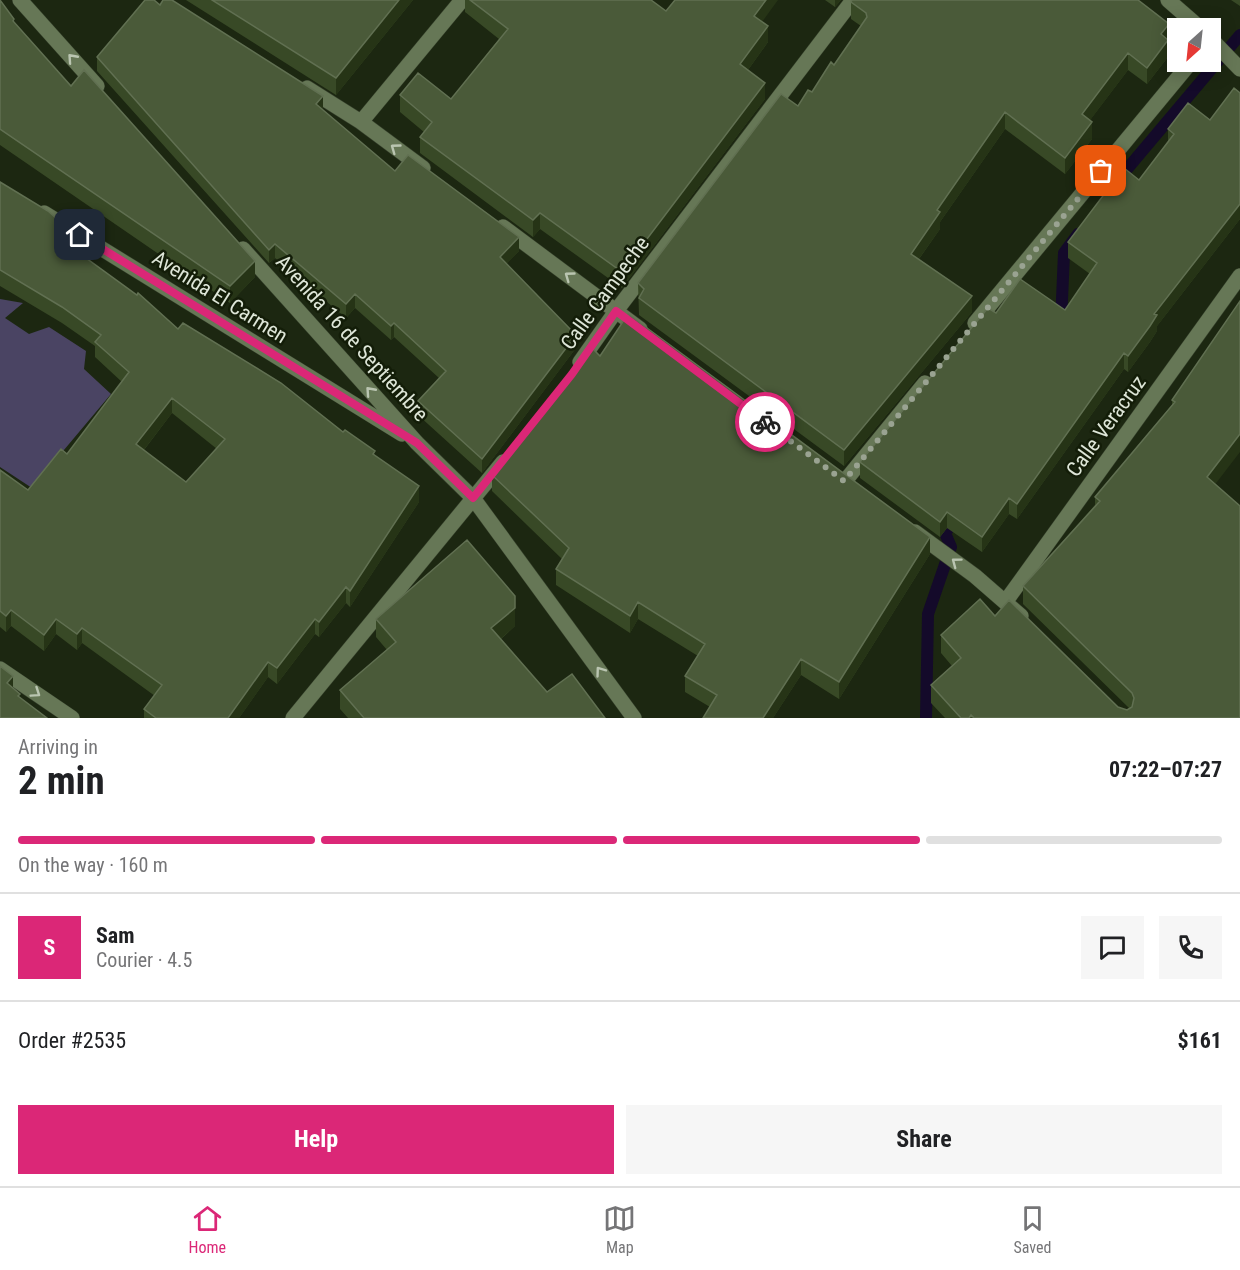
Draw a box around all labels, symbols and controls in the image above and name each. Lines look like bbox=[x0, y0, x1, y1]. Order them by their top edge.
north arrow bbox=[1167, 18, 1221, 72]
map controls bbox=[1167, 18, 1221, 72]
one-way arrow bbox=[68, 54, 79, 65]
one-way arrow bbox=[391, 144, 402, 155]
pin bbox=[1075, 145, 1126, 196]
icon: bag bbox=[1084, 154, 1117, 187]
pin bbox=[54, 209, 105, 260]
icon: home bbox=[63, 218, 96, 251]
street label: Calle Campeche bbox=[556, 232, 654, 354]
street label: Avenida El Carmen bbox=[148, 246, 292, 348]
street label: Avenida 16 de Septiembre bbox=[271, 250, 433, 426]
one-way arrow bbox=[564, 272, 575, 283]
street label: Calle Veracruz bbox=[1061, 371, 1151, 481]
one-way arrow bbox=[366, 387, 377, 397]
courier bbox=[735, 392, 795, 452]
icon: bike bbox=[749, 406, 782, 439]
one-way arrow bbox=[952, 558, 963, 569]
one-way arrow bbox=[596, 666, 607, 677]
one-way arrow bbox=[30, 686, 40, 698]
text: Arriving in bbox=[18, 735, 98, 759]
text: 07:22–07:27 bbox=[1109, 757, 1222, 782]
text: 2 min bbox=[18, 758, 105, 804]
text: On the way · 160 m bbox=[18, 853, 168, 877]
button: chat bbox=[1081, 916, 1144, 979]
button: phone bbox=[1159, 916, 1222, 979]
text: Sam bbox=[96, 923, 135, 948]
text: S bbox=[44, 935, 55, 960]
text: Courier · 4.5 bbox=[96, 948, 192, 972]
text: Order #2535 bbox=[18, 1028, 126, 1053]
text: $161 bbox=[1178, 1028, 1222, 1053]
button: Help bbox=[18, 1105, 614, 1174]
button: Share bbox=[626, 1105, 1222, 1174]
tab: Home bbox=[189, 1202, 226, 1257]
tab: Map bbox=[603, 1202, 636, 1257]
tab: Saved bbox=[1013, 1202, 1051, 1257]

